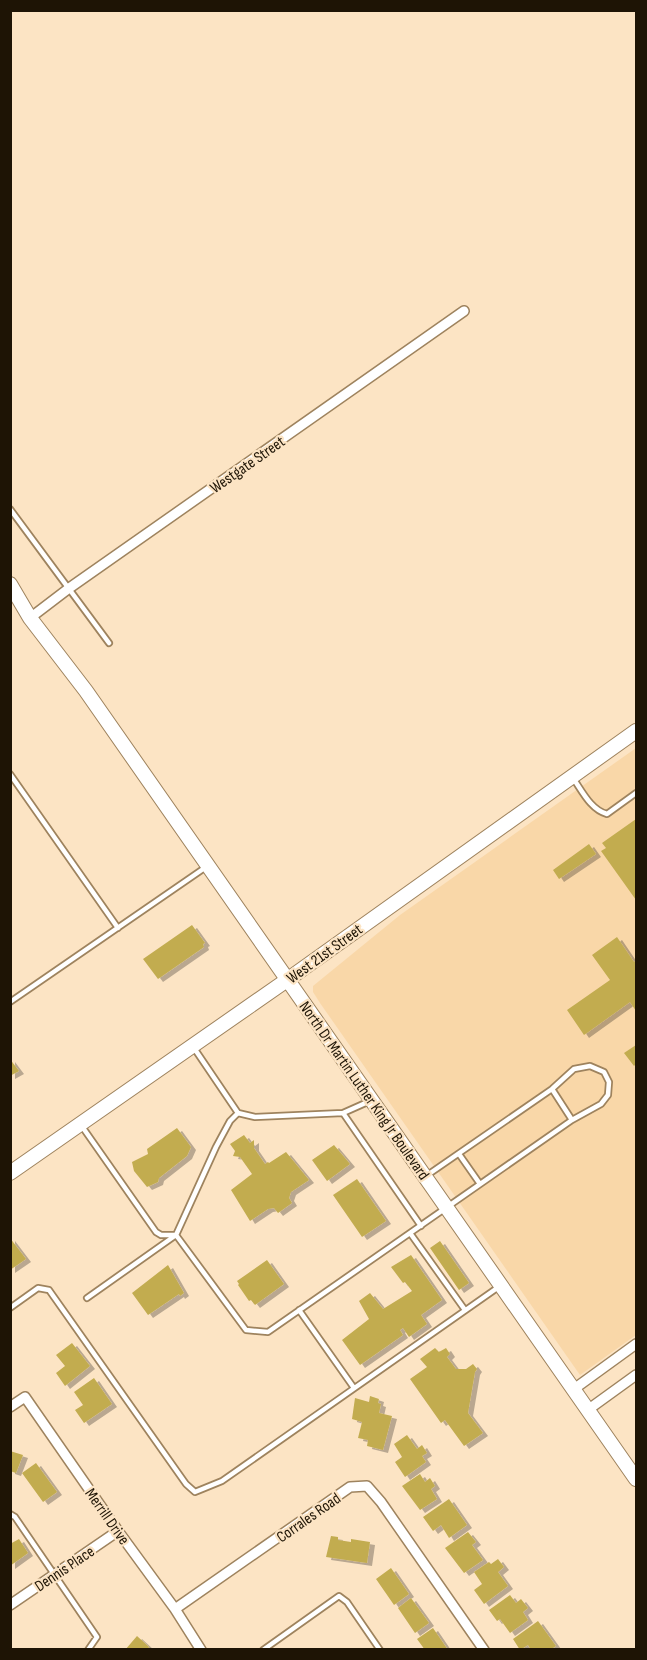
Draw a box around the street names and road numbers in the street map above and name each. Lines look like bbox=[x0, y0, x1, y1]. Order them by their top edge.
street label: Westgate Street bbox=[207, 432, 289, 498]
street label: West 21st Street bbox=[283, 920, 367, 988]
street label: North Dr Martin Luther King Jr Boulevard bbox=[295, 998, 433, 1184]
street label: Merrill Drive bbox=[80, 1485, 133, 1549]
street label: Corrales Road bbox=[273, 1489, 344, 1547]
street label: Dennis Place bbox=[31, 1542, 98, 1596]

